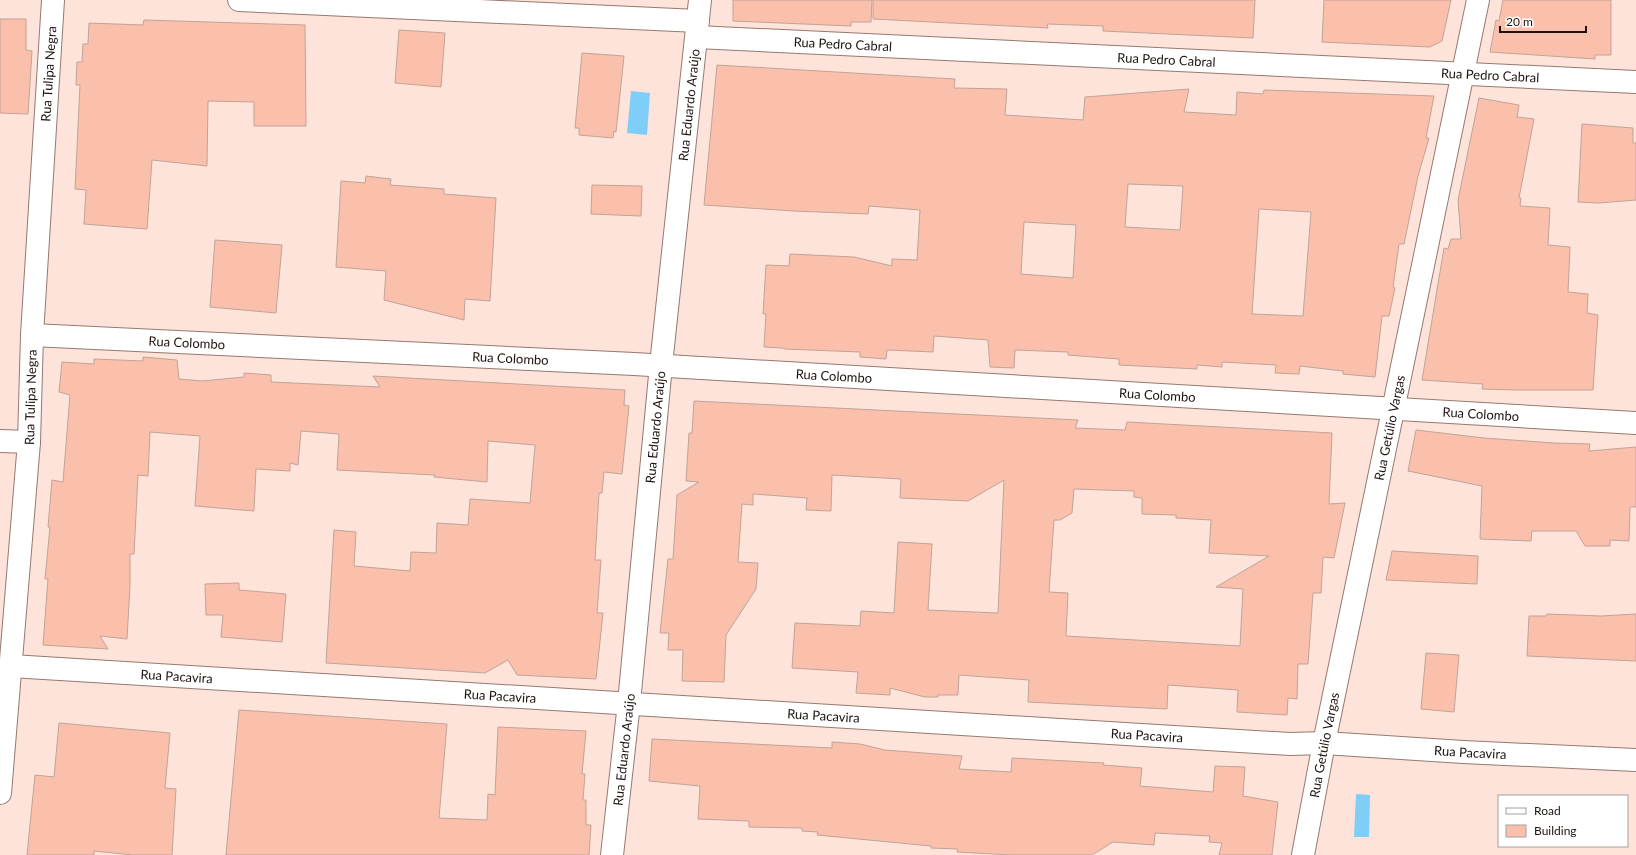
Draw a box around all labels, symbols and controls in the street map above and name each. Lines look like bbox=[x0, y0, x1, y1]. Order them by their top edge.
scale bar bbox=[1500, 8, 1586, 34]
text: 20 m bbox=[1506, 14, 1533, 29]
street label: Rua Tulipa Negra bbox=[37, 25, 59, 122]
street label: Rua Pedro Cabral bbox=[793, 34, 892, 54]
street label: Rua Eduardo Araújo bbox=[675, 48, 703, 162]
street label: Rua Pedro Cabral bbox=[1117, 49, 1216, 70]
street label: Rua Pedro Cabral bbox=[1441, 65, 1540, 85]
street label: Rua Colombo bbox=[148, 333, 226, 352]
street label: Rua Colombo bbox=[472, 348, 549, 368]
street label: Rua Tulipa Negra bbox=[21, 349, 40, 445]
street label: Rua Colombo bbox=[795, 366, 873, 386]
street label: Rua Eduardo Araújo bbox=[642, 370, 668, 484]
street label: Rua Getúlio Vargas bbox=[1371, 373, 1408, 482]
street label: Rua Colombo bbox=[1119, 385, 1196, 405]
street label: Rua Colombo bbox=[1442, 404, 1520, 424]
street label: Rua Pacavira bbox=[140, 666, 213, 686]
street label: Rua Pacavira bbox=[463, 686, 537, 706]
street label: Rua Getúlio Vargas bbox=[1306, 690, 1342, 799]
street label: Rua Eduardo Araújo bbox=[610, 693, 638, 807]
street label: Rua Pacavira bbox=[787, 705, 860, 726]
street label: Rua Pacavira bbox=[1110, 725, 1184, 745]
street label: Rua Pacavira bbox=[1434, 742, 1507, 762]
legend bbox=[1498, 795, 1628, 847]
text: Road bbox=[1534, 803, 1561, 818]
text: Building bbox=[1534, 823, 1577, 838]

